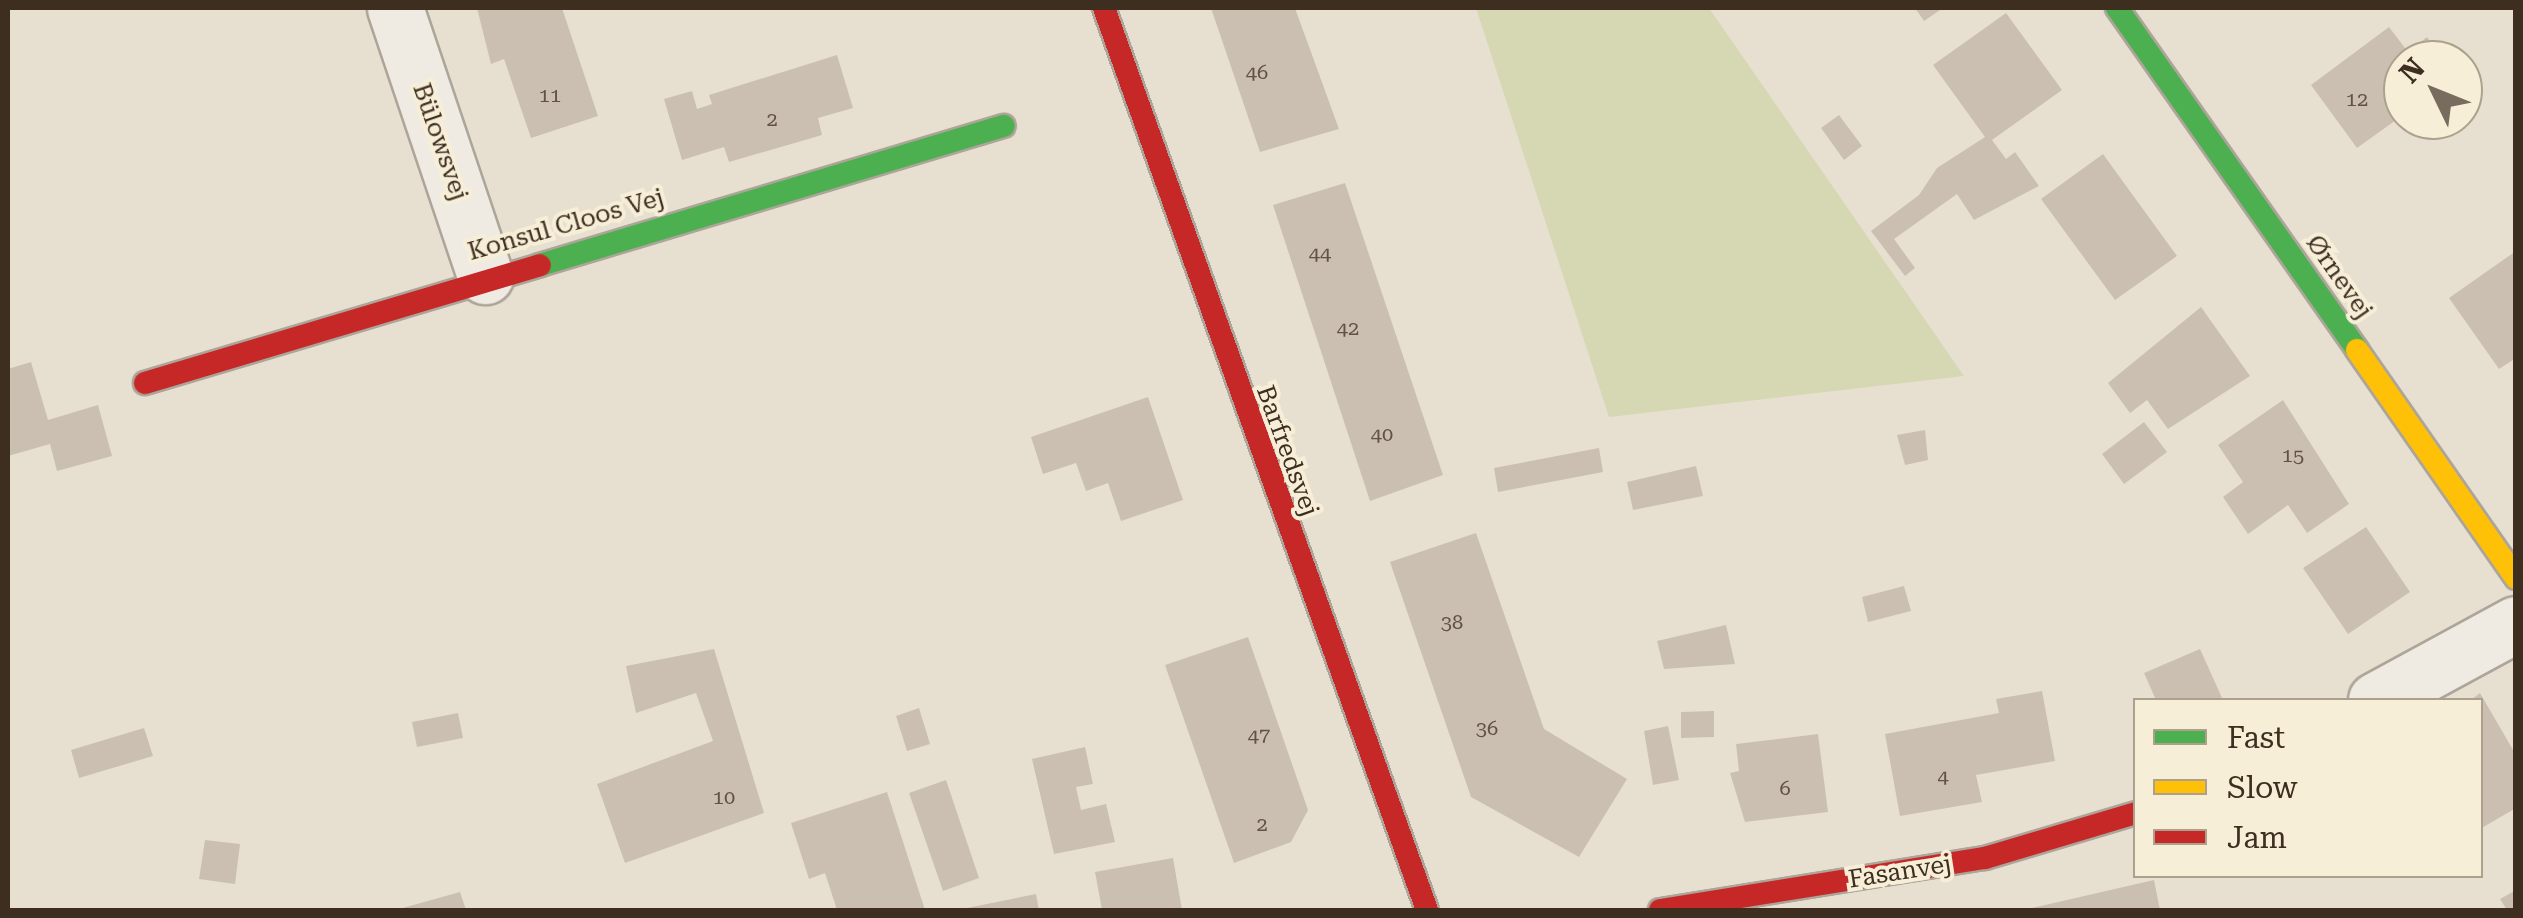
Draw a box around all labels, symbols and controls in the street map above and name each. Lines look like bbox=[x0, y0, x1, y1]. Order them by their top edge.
north arrow bbox=[2383, 40, 2483, 140]
text: N bbox=[2393, 51, 2432, 90]
house number: 46 bbox=[1246, 60, 1268, 84]
street label: Bülowsvej bbox=[406, 79, 474, 205]
house number: 11 bbox=[539, 83, 561, 107]
house number: 12 bbox=[2346, 87, 2368, 111]
house number: 2 bbox=[766, 107, 778, 131]
street label: Konsul Cloos Vej bbox=[465, 183, 667, 267]
street label: Ørnevej bbox=[2300, 230, 2378, 324]
house number: 44 bbox=[1309, 241, 1331, 265]
house number: 42 bbox=[1337, 316, 1359, 340]
street label: Barfredsvej bbox=[1250, 382, 1324, 520]
house number: 40 bbox=[1371, 422, 1393, 446]
house number: 15 bbox=[2282, 443, 2304, 467]
house number: 38 bbox=[1441, 610, 1463, 634]
legend bbox=[2133, 698, 2483, 878]
house number: 36 bbox=[1476, 716, 1498, 740]
text: Fast bbox=[2227, 720, 2285, 755]
house number: 47 bbox=[1248, 723, 1270, 747]
house number: 4 bbox=[1937, 764, 1949, 788]
text: Slow bbox=[2227, 770, 2298, 805]
house number: 6 bbox=[1779, 776, 1791, 800]
house number: 10 bbox=[713, 785, 735, 809]
house number: 2 bbox=[1256, 812, 1268, 836]
text: Jam bbox=[2227, 820, 2287, 855]
street label: Fasanvej bbox=[1846, 849, 1954, 895]

